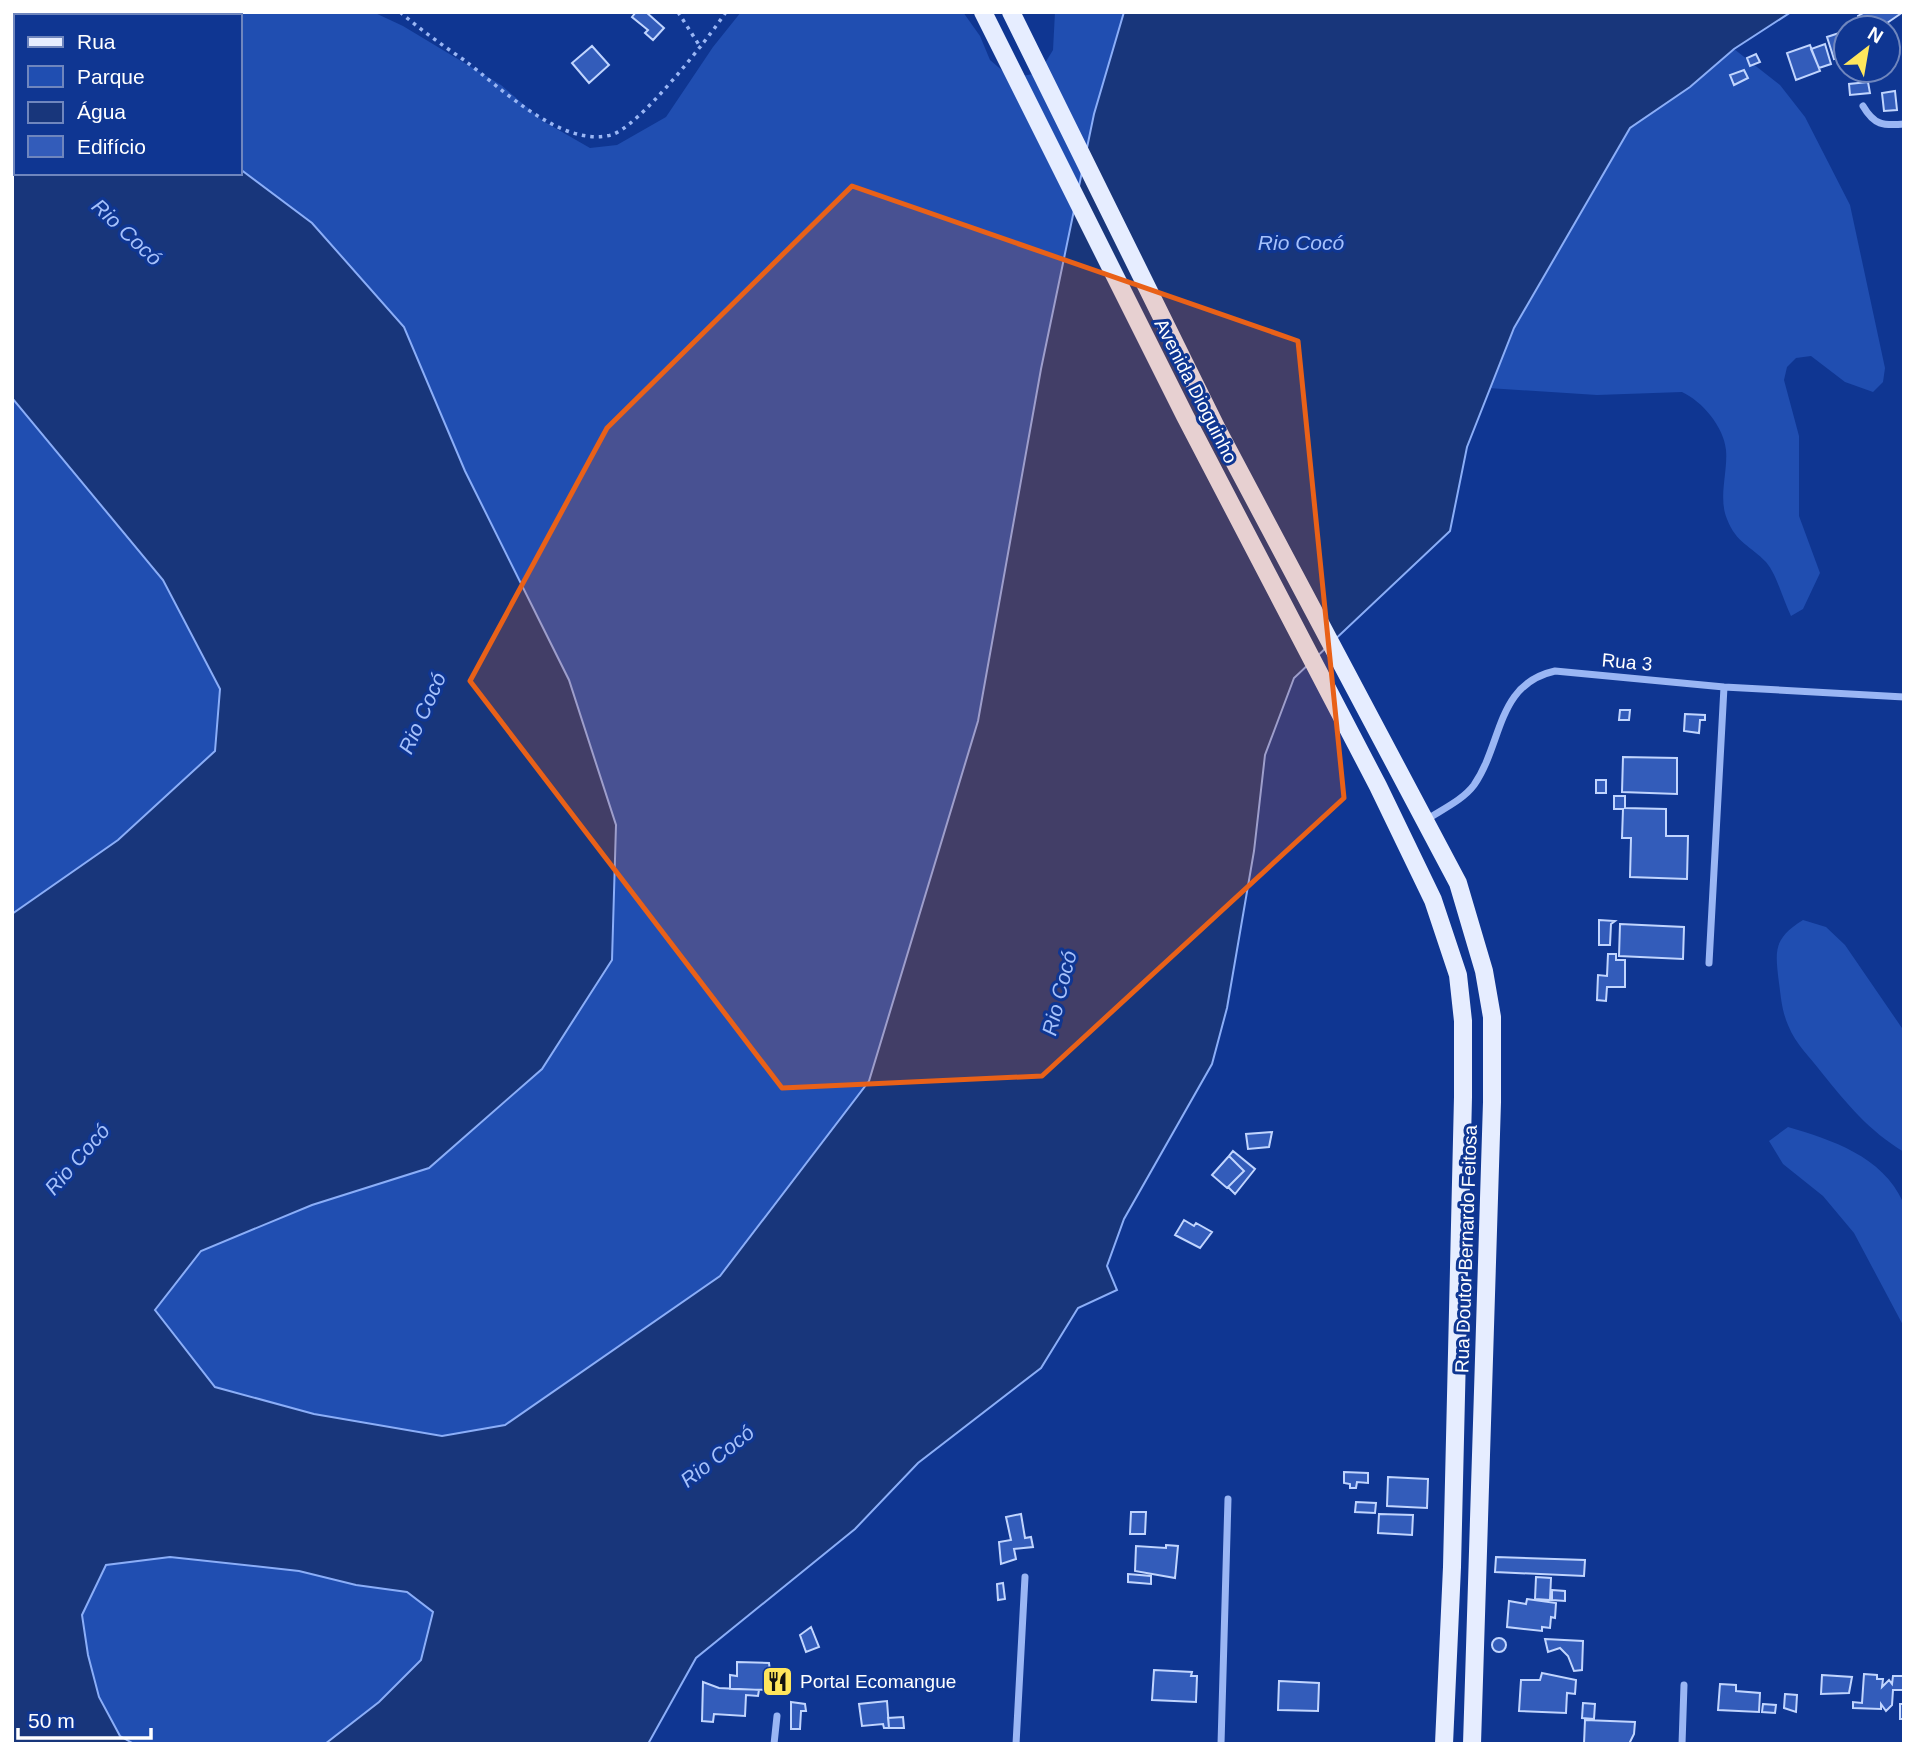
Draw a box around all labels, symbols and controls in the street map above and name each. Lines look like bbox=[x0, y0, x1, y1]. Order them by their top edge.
legend bbox=[14, 14, 242, 175]
north arrow bbox=[1832, 14, 1902, 84]
text: N bbox=[1864, 22, 1887, 47]
text: Rua bbox=[77, 30, 116, 53]
text: Parque bbox=[77, 65, 145, 88]
text: Água bbox=[77, 100, 126, 123]
text: Edifício bbox=[77, 135, 146, 158]
water label: Rio Cocó bbox=[88, 194, 167, 270]
water label: Rio Cocó bbox=[1258, 231, 1345, 254]
street label: Avenida Dioguinho bbox=[1151, 315, 1241, 467]
street label: Rua 3 bbox=[1601, 649, 1653, 675]
water label: Rio Cocó bbox=[394, 669, 450, 757]
water label: Rio Cocó bbox=[1037, 948, 1081, 1038]
water label: Rio Cocó bbox=[40, 1119, 114, 1199]
street label: Rua Doutor Bernardo Feitosa bbox=[1451, 1124, 1481, 1373]
water label: Rio Cocó bbox=[676, 1420, 758, 1492]
restaurant icon: Portal Ecomangue bbox=[760, 1664, 794, 1698]
place label: Portal Ecomangue bbox=[800, 1671, 956, 1692]
scale bar bbox=[18, 1696, 150, 1740]
text: 50 m bbox=[28, 1709, 75, 1732]

